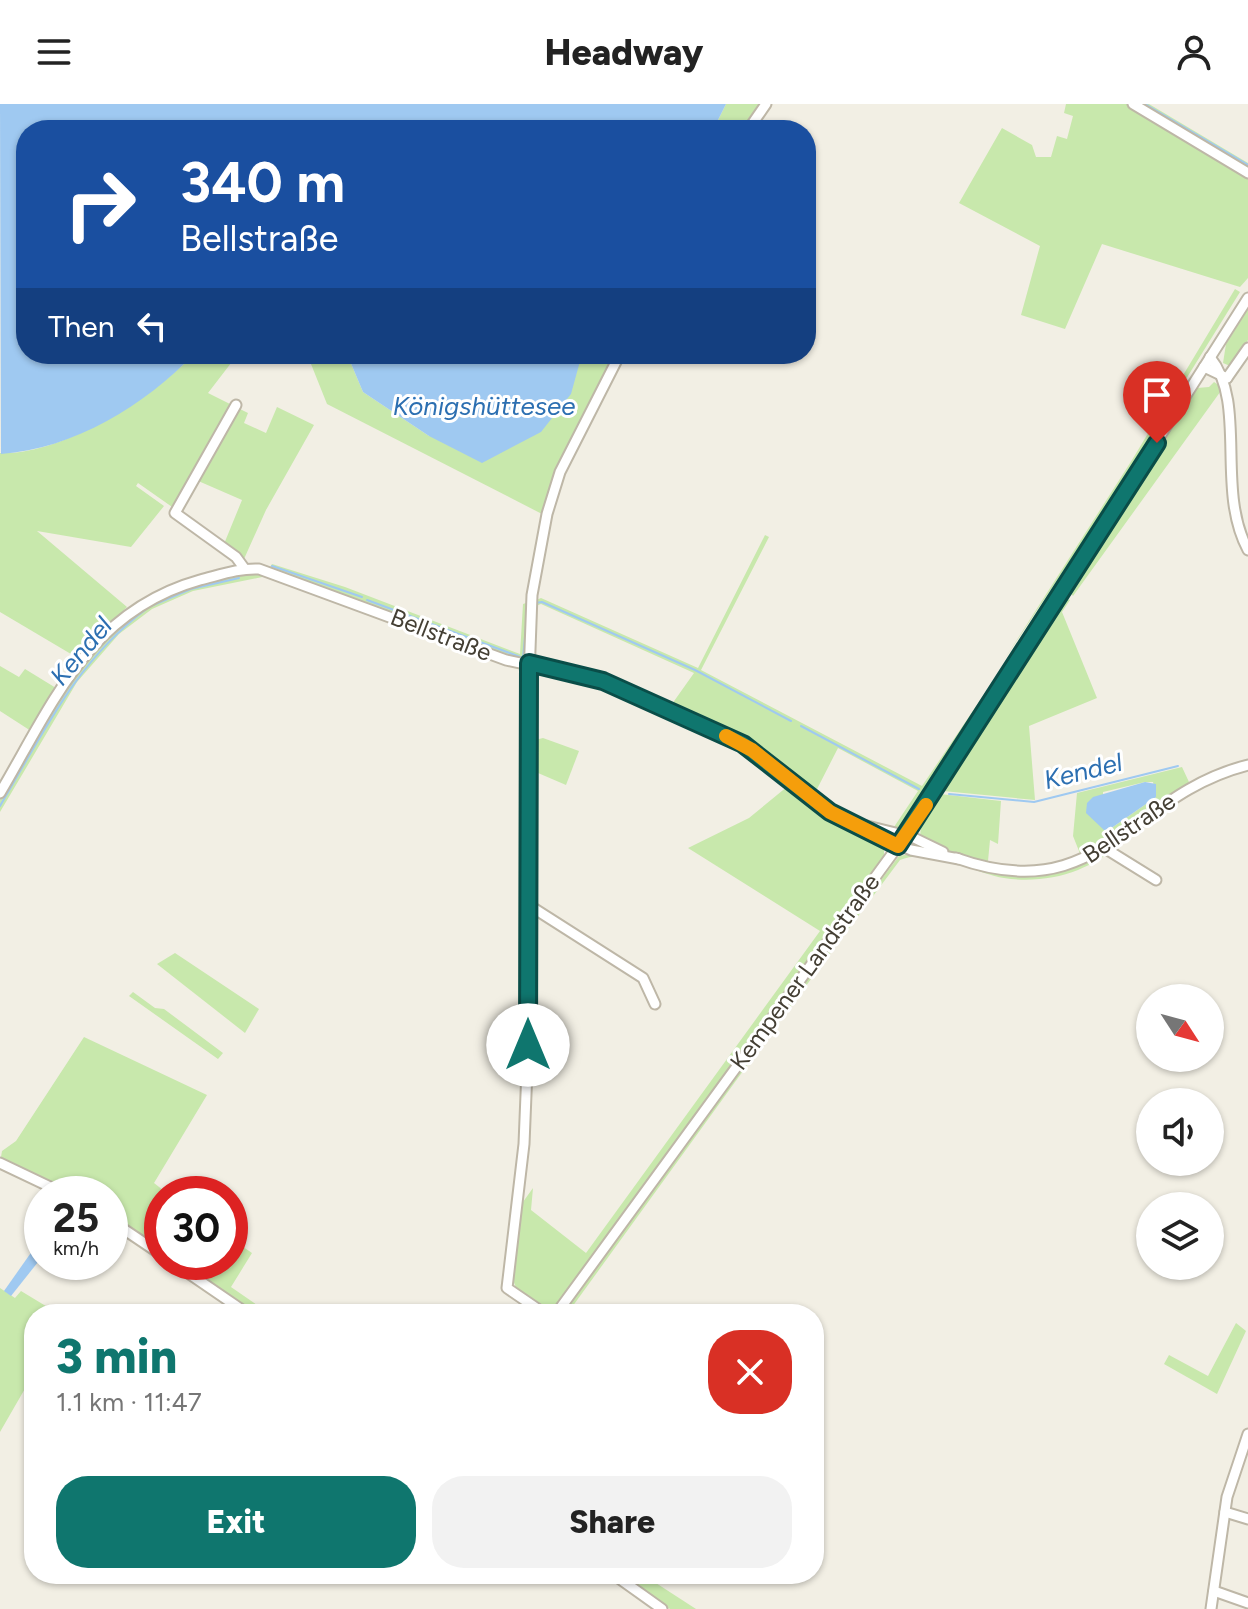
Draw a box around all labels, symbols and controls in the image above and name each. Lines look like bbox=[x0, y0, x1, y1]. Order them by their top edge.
icon: menu bbox=[32, 30, 76, 74]
icon: person bbox=[1172, 30, 1216, 74]
text: Headway bbox=[545, 31, 703, 74]
text: 340 m bbox=[180, 149, 345, 216]
icon: right bbox=[48, 152, 152, 256]
text: Bellstraße bbox=[180, 217, 338, 260]
icon: left bbox=[130, 304, 174, 348]
text: Then bbox=[48, 308, 114, 345]
pin bbox=[1123, 361, 1191, 443]
icon: arrive bbox=[1135, 373, 1179, 417]
water label: Königshüttesee bbox=[393, 390, 575, 422]
street label: Bellstraße bbox=[387, 602, 496, 667]
water label: Kendel bbox=[43, 610, 119, 692]
water label: Kendel bbox=[1040, 746, 1126, 796]
street label: Bellstraße bbox=[1077, 786, 1181, 869]
street label: Kempener Landstraße bbox=[724, 868, 885, 1075]
north arrow bbox=[1136, 984, 1224, 1072]
map controls bbox=[1136, 984, 1224, 1280]
position arrow bbox=[486, 1003, 570, 1087]
button: sound bbox=[1136, 1088, 1224, 1176]
speed limit sign: 30 bbox=[144, 1176, 248, 1280]
button: layers bbox=[1136, 1192, 1224, 1280]
text: 25 bbox=[53, 1194, 99, 1242]
text: km/h bbox=[53, 1236, 99, 1260]
text: 3 min bbox=[56, 1327, 177, 1385]
button: close bbox=[708, 1330, 792, 1414]
text: 1.1 km · 11:47 bbox=[56, 1386, 202, 1418]
button: Exit bbox=[56, 1476, 416, 1568]
button: Share bbox=[432, 1476, 792, 1568]

